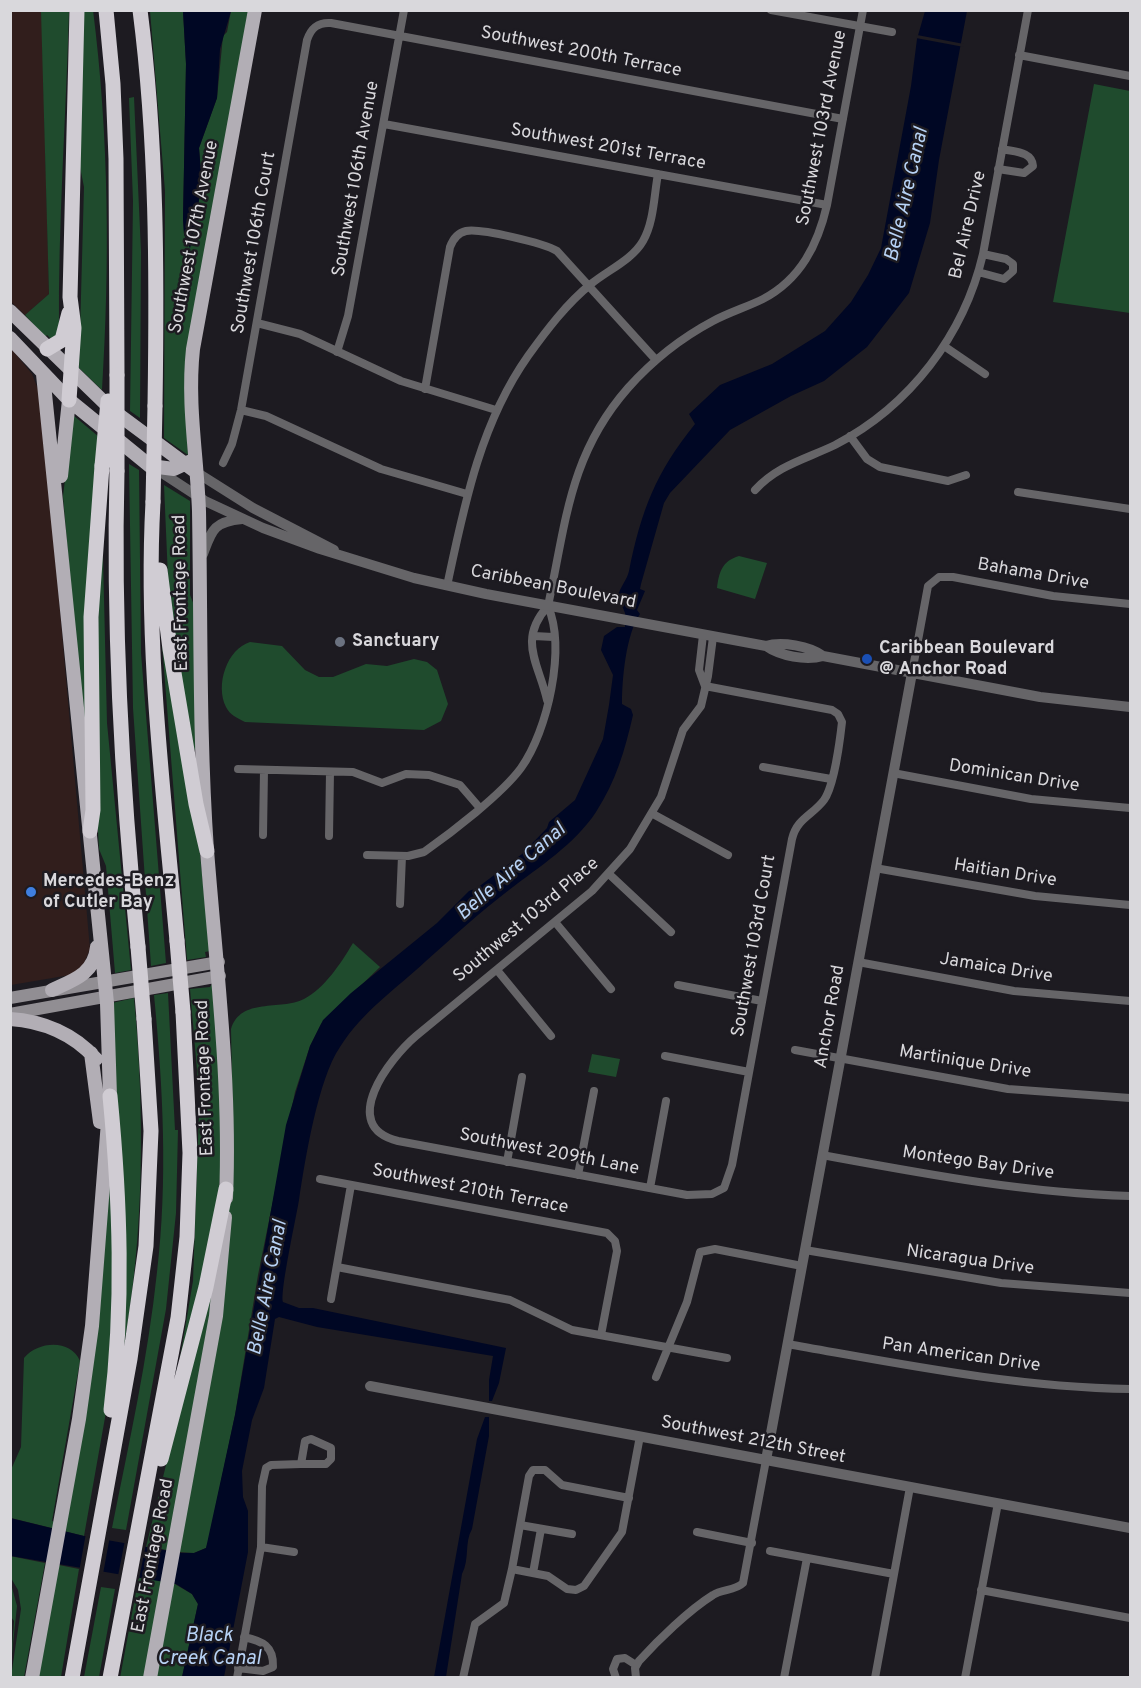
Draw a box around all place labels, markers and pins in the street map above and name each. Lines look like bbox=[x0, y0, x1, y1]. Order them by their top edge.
place label: Sanctuary bbox=[352, 631, 440, 653]
marker: Sanctuary bbox=[333, 635, 347, 649]
place label: Caribbean Boulevard @ Anchor Road bbox=[879, 638, 1055, 680]
marker: Caribbean Boulevard @ Anchor Road bbox=[860, 652, 874, 666]
place label: Mercedes-Benz of Cutler Bay bbox=[43, 871, 174, 914]
marker: Mercedes-Benz of Cutler Bay bbox=[24, 885, 38, 899]

